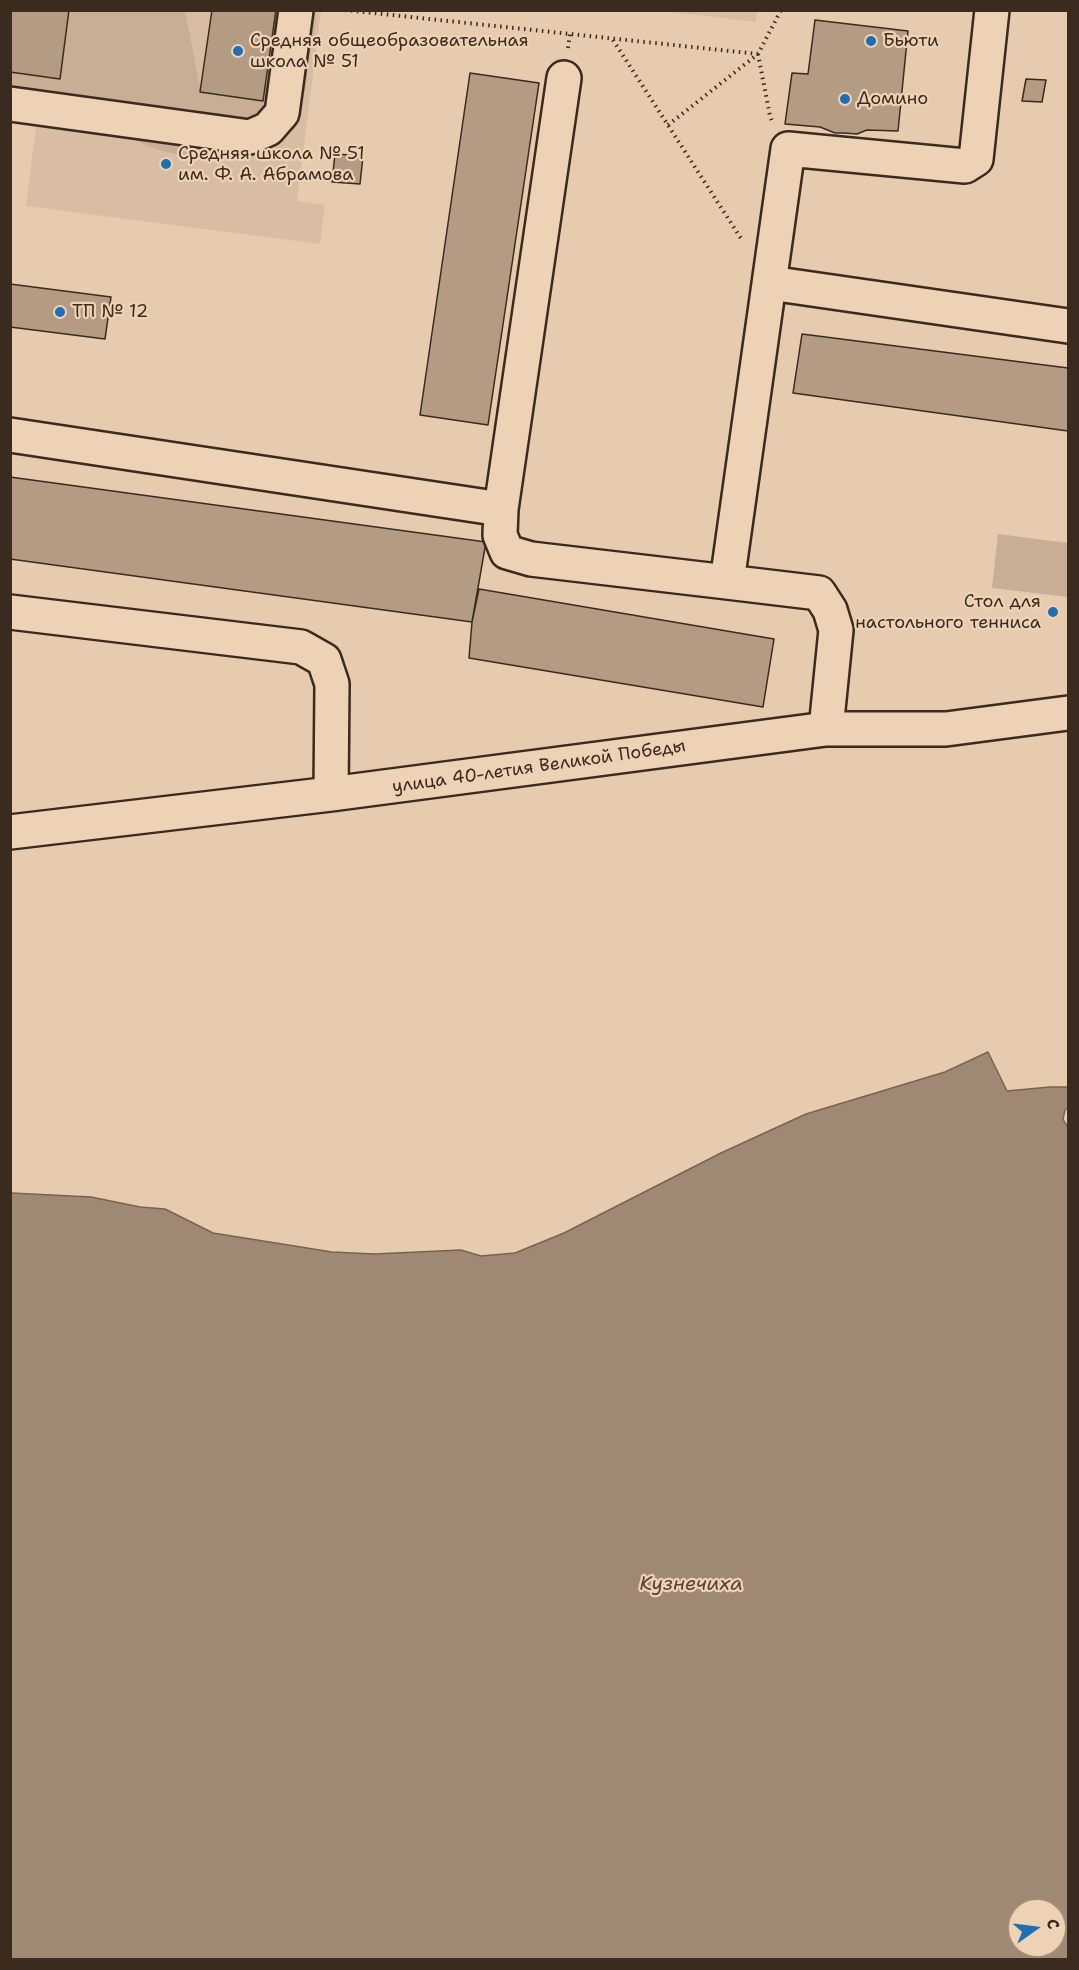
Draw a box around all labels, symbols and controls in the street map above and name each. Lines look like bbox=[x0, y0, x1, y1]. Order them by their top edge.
place label: Средняя общеобразовательная школа № 51 bbox=[250, 30, 529, 72]
place label: Бьюти bbox=[883, 30, 939, 52]
marker: Бьюти bbox=[864, 34, 878, 48]
marker: Средняя общеобразовательная школа № 51 bbox=[231, 44, 245, 58]
place label: Домино bbox=[857, 88, 928, 110]
marker: Домино bbox=[838, 92, 852, 106]
place label: Средняя школа № 51 им. Ф. А. Абрамова bbox=[178, 143, 365, 186]
marker: Средняя школа № 51 им. Ф. А. Абрамова bbox=[159, 157, 173, 171]
place label: ТП № 12 bbox=[72, 301, 148, 323]
marker: ТП № 12 bbox=[53, 305, 67, 319]
place label: Стол для настольного тенниса bbox=[855, 591, 1041, 634]
marker: Стол для настольного тенниса bbox=[1046, 605, 1060, 619]
street label: улица 40-летия Великой Победы bbox=[391, 736, 687, 798]
water label: Кузнечиха bbox=[639, 1573, 743, 1597]
north arrow bbox=[1007, 1898, 1067, 1958]
text: С bbox=[1042, 1917, 1064, 1931]

